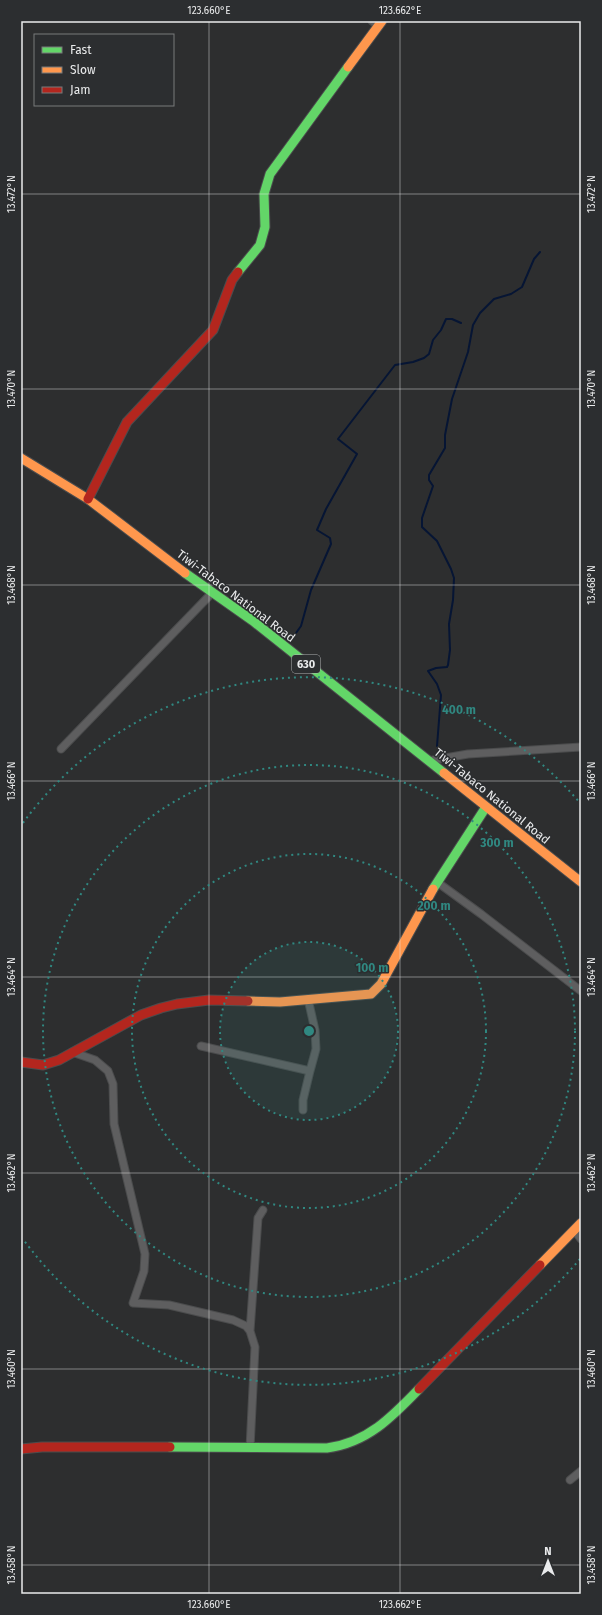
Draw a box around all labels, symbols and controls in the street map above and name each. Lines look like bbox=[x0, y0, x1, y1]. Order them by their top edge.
text: 123.660°E bbox=[187, 5, 231, 17]
text: 123.662°E bbox=[379, 5, 421, 17]
legend bbox=[34, 34, 174, 106]
text: Fast bbox=[70, 43, 92, 57]
text: Slow bbox=[70, 63, 96, 77]
text: Jam bbox=[70, 83, 90, 97]
text: 13.472°N bbox=[6, 175, 18, 213]
text: 13.472°N bbox=[586, 175, 598, 213]
text: 13.470°N bbox=[6, 370, 18, 408]
text: 13.470°N bbox=[586, 370, 598, 408]
street label: Tiwi-Tabaco National Road bbox=[174, 547, 298, 645]
text: 13.468°N bbox=[6, 565, 18, 605]
text: 13.468°N bbox=[586, 565, 598, 605]
road number: 630 bbox=[292, 655, 320, 673]
text: 400 m bbox=[442, 703, 476, 717]
street label: Tiwi-Tabaco National Road bbox=[431, 745, 553, 847]
text: 13.466°N bbox=[6, 761, 18, 801]
text: 13.466°N bbox=[586, 761, 598, 801]
text: 300 m bbox=[479, 836, 514, 850]
text: 200 m bbox=[417, 899, 451, 913]
text: 13.464°N bbox=[6, 957, 18, 997]
text: 13.464°N bbox=[586, 957, 598, 997]
text: 100 m bbox=[356, 961, 388, 975]
centre of rings bbox=[302, 1024, 316, 1038]
text: 13.462°N bbox=[6, 1154, 18, 1192]
text: 13.462°N bbox=[586, 1154, 598, 1192]
text: 13.460°N bbox=[6, 1349, 18, 1389]
text: 13.460°N bbox=[586, 1349, 598, 1389]
north arrow bbox=[528, 1541, 568, 1581]
text: 13.458°N bbox=[6, 1545, 18, 1585]
text: N bbox=[544, 1545, 552, 1558]
text: 13.458°N bbox=[586, 1545, 598, 1585]
text: 123.660°E bbox=[187, 1599, 231, 1611]
text: 123.662°E bbox=[379, 1599, 421, 1611]

